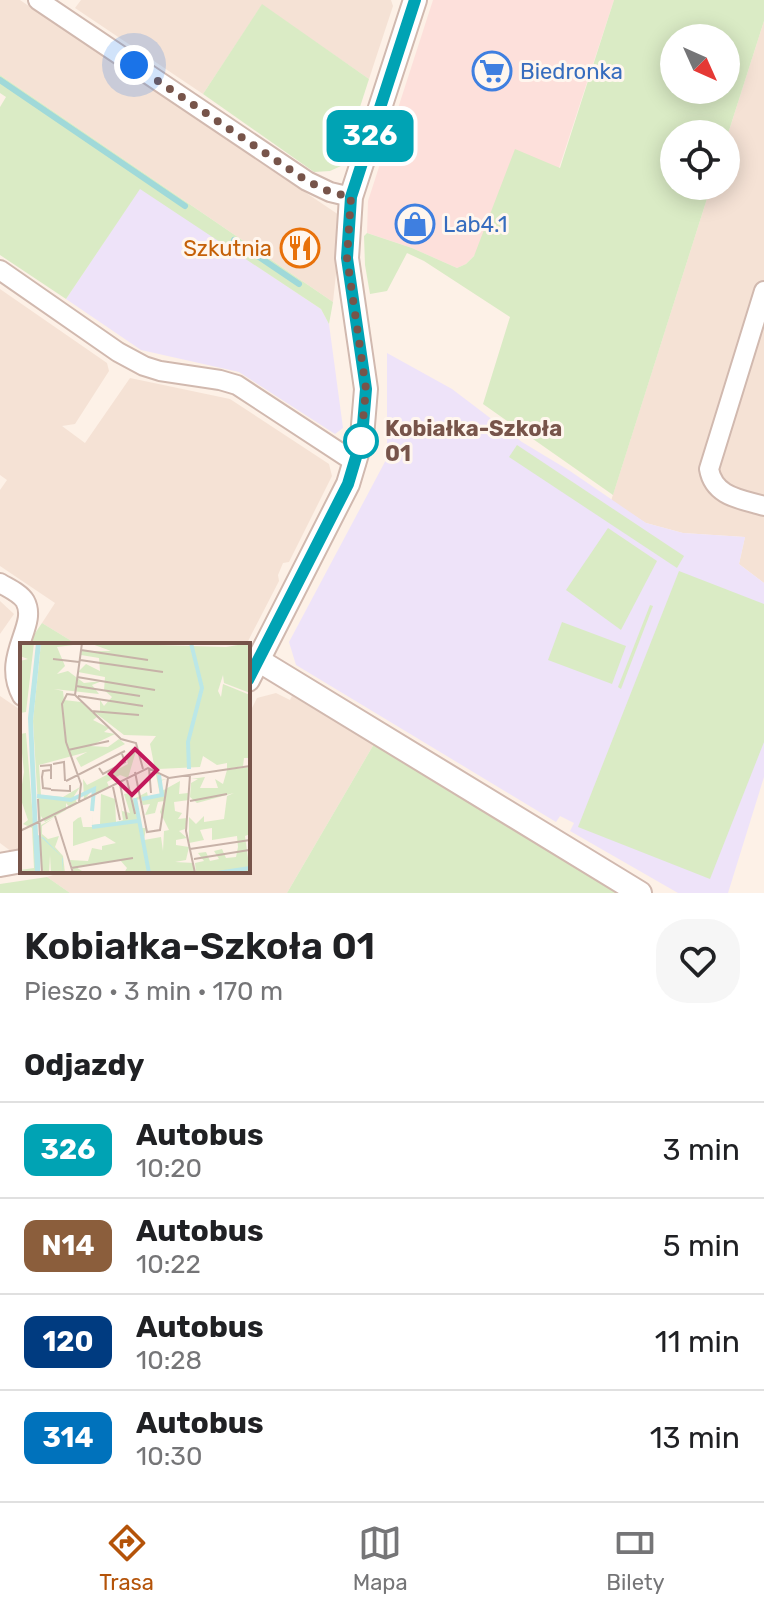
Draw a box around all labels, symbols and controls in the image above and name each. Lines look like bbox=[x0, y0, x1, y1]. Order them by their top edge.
north arrow bbox=[660, 24, 740, 104]
map controls bbox=[660, 24, 740, 200]
your location bbox=[114, 45, 154, 85]
supermarket icon: Biedronka bbox=[471, 50, 513, 92]
place label: Biedronka bbox=[520, 58, 623, 85]
line badge: 326 bbox=[324, 110, 416, 162]
text: 326 bbox=[343, 119, 397, 152]
button: locate bbox=[660, 120, 740, 200]
shop icon: Lab4.1 bbox=[394, 203, 436, 245]
place label: Lab4.1 bbox=[443, 211, 507, 238]
restaurant icon: Szkutnia bbox=[279, 227, 321, 269]
place label: Szkutnia bbox=[183, 235, 272, 262]
place label: Kobiałka-Szkoła 01 bbox=[385, 415, 562, 467]
marker: Kobiałka-Szkoła 01 bbox=[344, 424, 378, 458]
inset map bbox=[20, 643, 250, 873]
button: heart bbox=[656, 919, 740, 1003]
text: Kobiałka-Szkoła 01 bbox=[24, 923, 375, 969]
text: Pieszo · 3 min · 170 m bbox=[24, 976, 283, 1007]
text: Odjazdy bbox=[24, 1047, 144, 1083]
text: Autobus bbox=[136, 1117, 264, 1153]
text: 3 min bbox=[663, 1132, 740, 1168]
text: 326 bbox=[41, 1133, 95, 1166]
text: 10:20 bbox=[136, 1153, 202, 1184]
text: Autobus bbox=[136, 1213, 264, 1249]
text: 5 min bbox=[663, 1228, 740, 1264]
text: N14 bbox=[41, 1229, 95, 1262]
text: 10:22 bbox=[136, 1249, 201, 1280]
text: Autobus bbox=[136, 1309, 264, 1345]
text: 11 min bbox=[655, 1324, 740, 1360]
text: 120 bbox=[42, 1325, 94, 1358]
text: 10:28 bbox=[136, 1345, 202, 1376]
text: Autobus bbox=[136, 1405, 264, 1441]
text: 13 min bbox=[650, 1420, 740, 1456]
text: 314 bbox=[42, 1421, 94, 1454]
text: 10:30 bbox=[136, 1441, 202, 1472]
tab: Trasa bbox=[99, 1521, 154, 1596]
tab: Mapa bbox=[353, 1521, 408, 1596]
tab: Bilety bbox=[606, 1521, 665, 1596]

